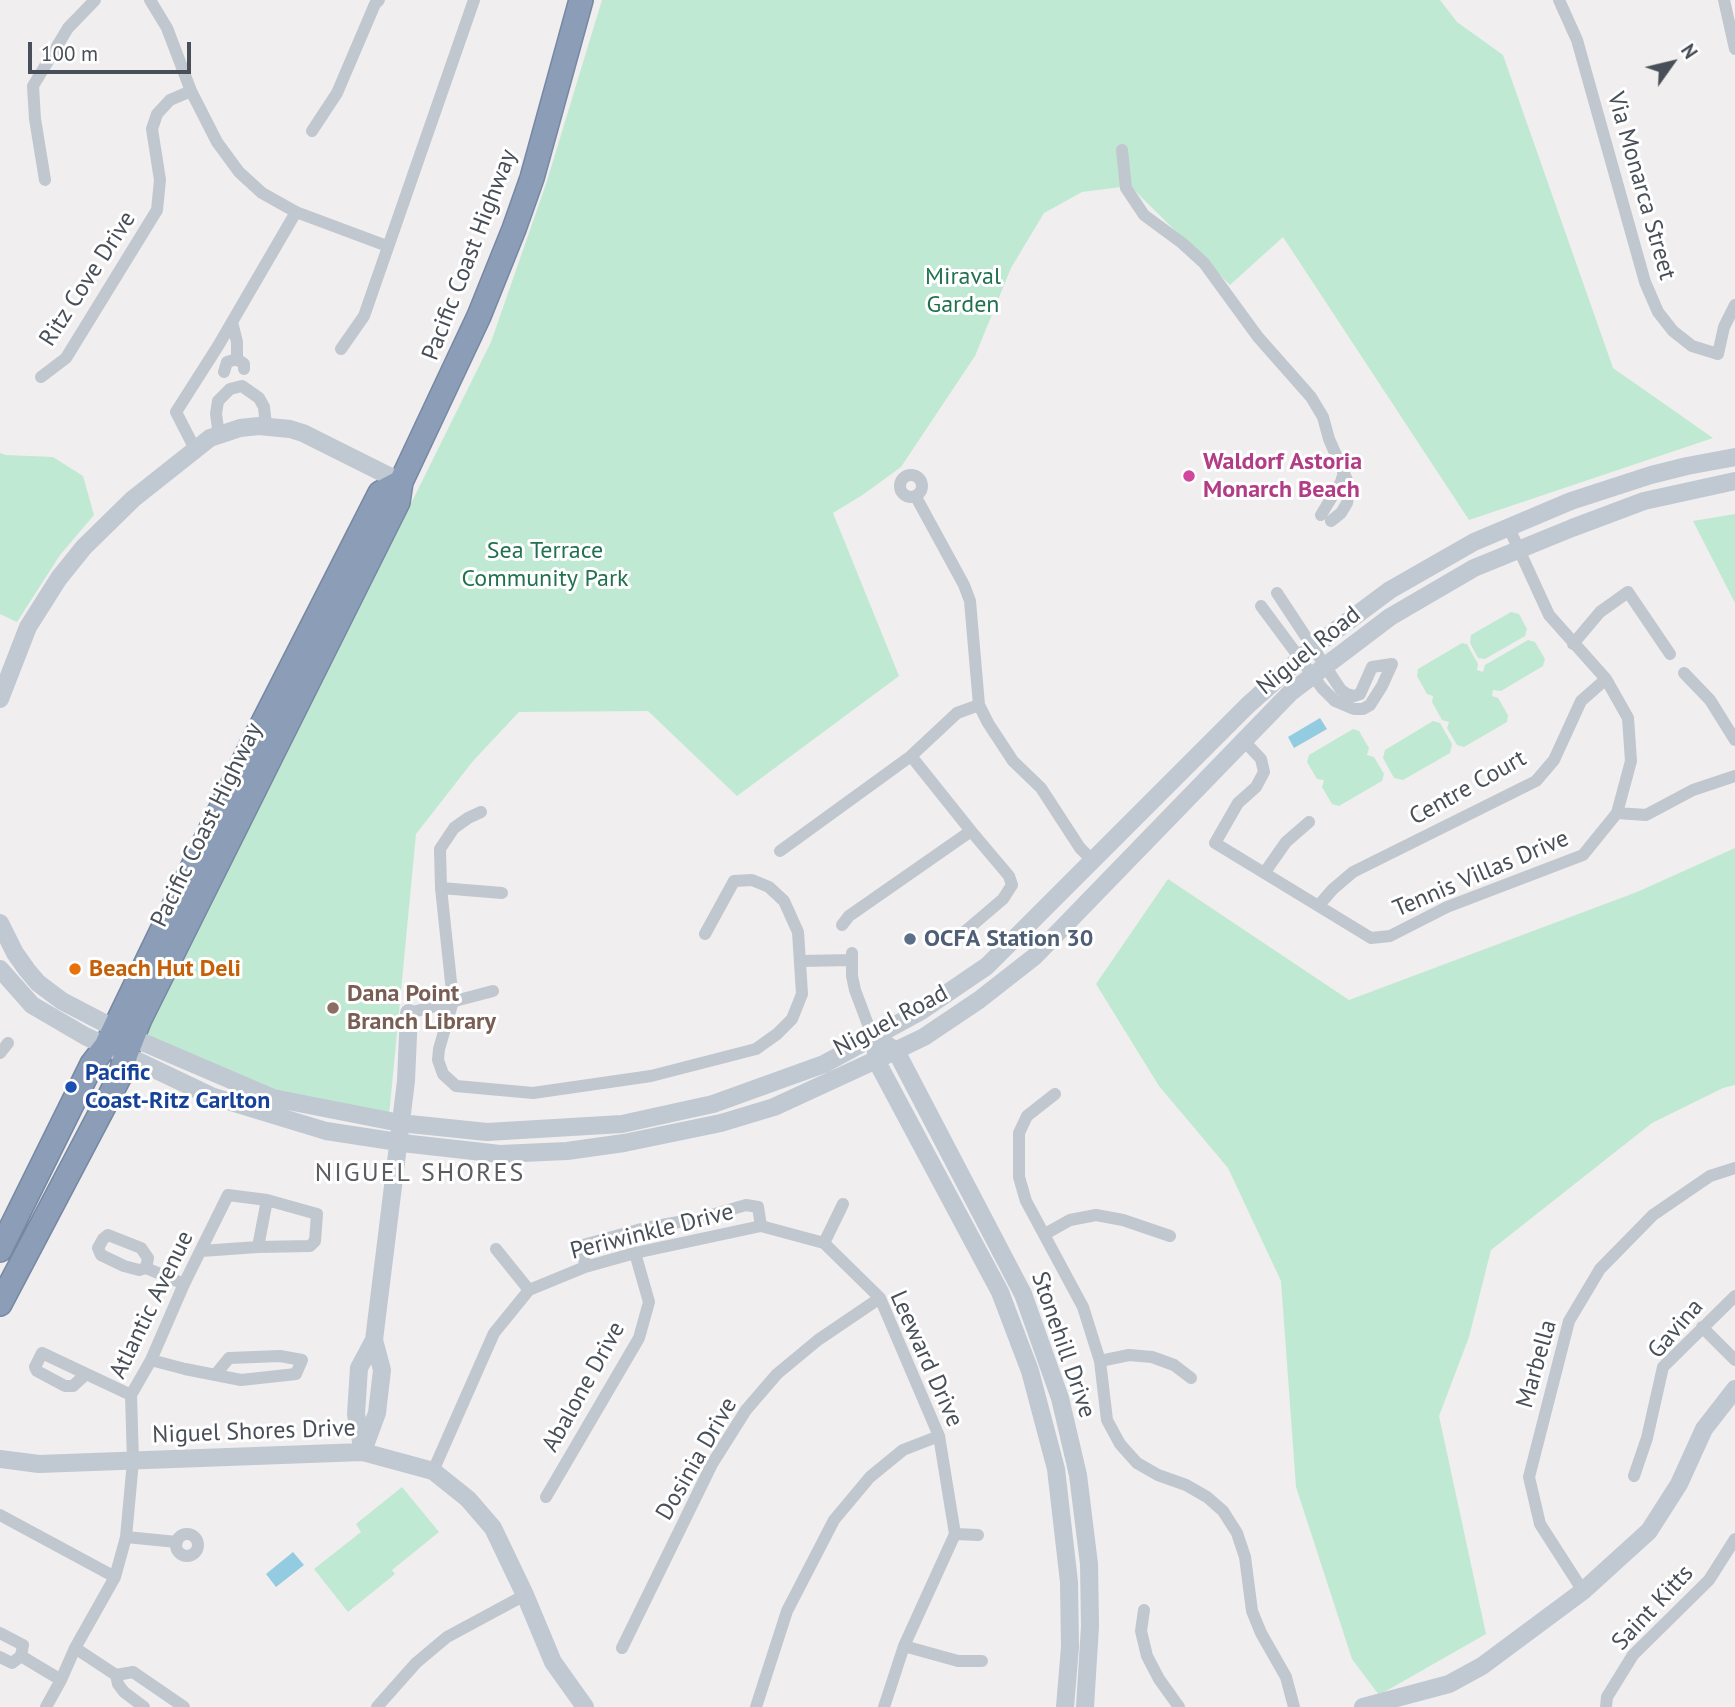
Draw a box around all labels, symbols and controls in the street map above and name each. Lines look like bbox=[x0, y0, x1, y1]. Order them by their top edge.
scale bar bbox=[32, 28, 194, 72]
north arrow bbox=[1637, 28, 1707, 98]
text: N bbox=[1676, 39, 1703, 63]
text: 100 m bbox=[41, 40, 98, 67]
street label: Via Monarca Street bbox=[1600, 89, 1682, 283]
street label: Pacific Coast Highway bbox=[417, 146, 523, 364]
street label: Ritz Cove Drive bbox=[34, 206, 142, 352]
park label: Miraval Garden bbox=[925, 263, 1001, 319]
place label: Waldorf Astoria Monarch Beach bbox=[1203, 448, 1362, 504]
marker: Waldorf Astoria Monarch Beach bbox=[1181, 468, 1197, 484]
park label: Sea Terrace Community Park bbox=[461, 537, 629, 593]
street label: Niguel Road bbox=[1251, 601, 1367, 701]
street label: Pacific Coast Highway bbox=[145, 718, 269, 932]
street label: Centre Court bbox=[1405, 744, 1531, 832]
street label: Tennis Villas Drive bbox=[1389, 824, 1573, 924]
place label: OCFA Station 30 bbox=[924, 925, 1093, 953]
marker: OCFA Station 30 bbox=[902, 931, 918, 947]
place label: Beach Hut Deli bbox=[89, 955, 241, 983]
marker: Beach Hut Deli bbox=[67, 961, 83, 977]
street label: Niguel Road bbox=[829, 979, 953, 1063]
place label: Dana Point Branch Library bbox=[347, 980, 496, 1036]
marker: Dana Point Branch Library bbox=[325, 1000, 341, 1016]
place label: Pacific Coast-Ritz Carlton bbox=[85, 1059, 270, 1115]
marker: Pacific Coast-Ritz Carlton bbox=[63, 1079, 79, 1095]
district label: NIGUEL SHORES bbox=[316, 1158, 524, 1190]
street label: Periwinkle Drive bbox=[567, 1198, 737, 1266]
street label: Atlantic Avenue bbox=[104, 1227, 200, 1383]
street label: Stonehill Drive bbox=[1025, 1268, 1101, 1422]
street label: Leeward Drive bbox=[883, 1287, 969, 1431]
street label: Gavina bbox=[1642, 1293, 1710, 1365]
street label: Abalone Drive bbox=[536, 1317, 632, 1457]
street label: Marbella bbox=[1511, 1317, 1563, 1411]
street label: Dosinia Drive bbox=[650, 1393, 744, 1525]
street label: Niguel Shores Drive bbox=[152, 1414, 356, 1450]
street label: Saint Kitts bbox=[1606, 1559, 1700, 1657]

